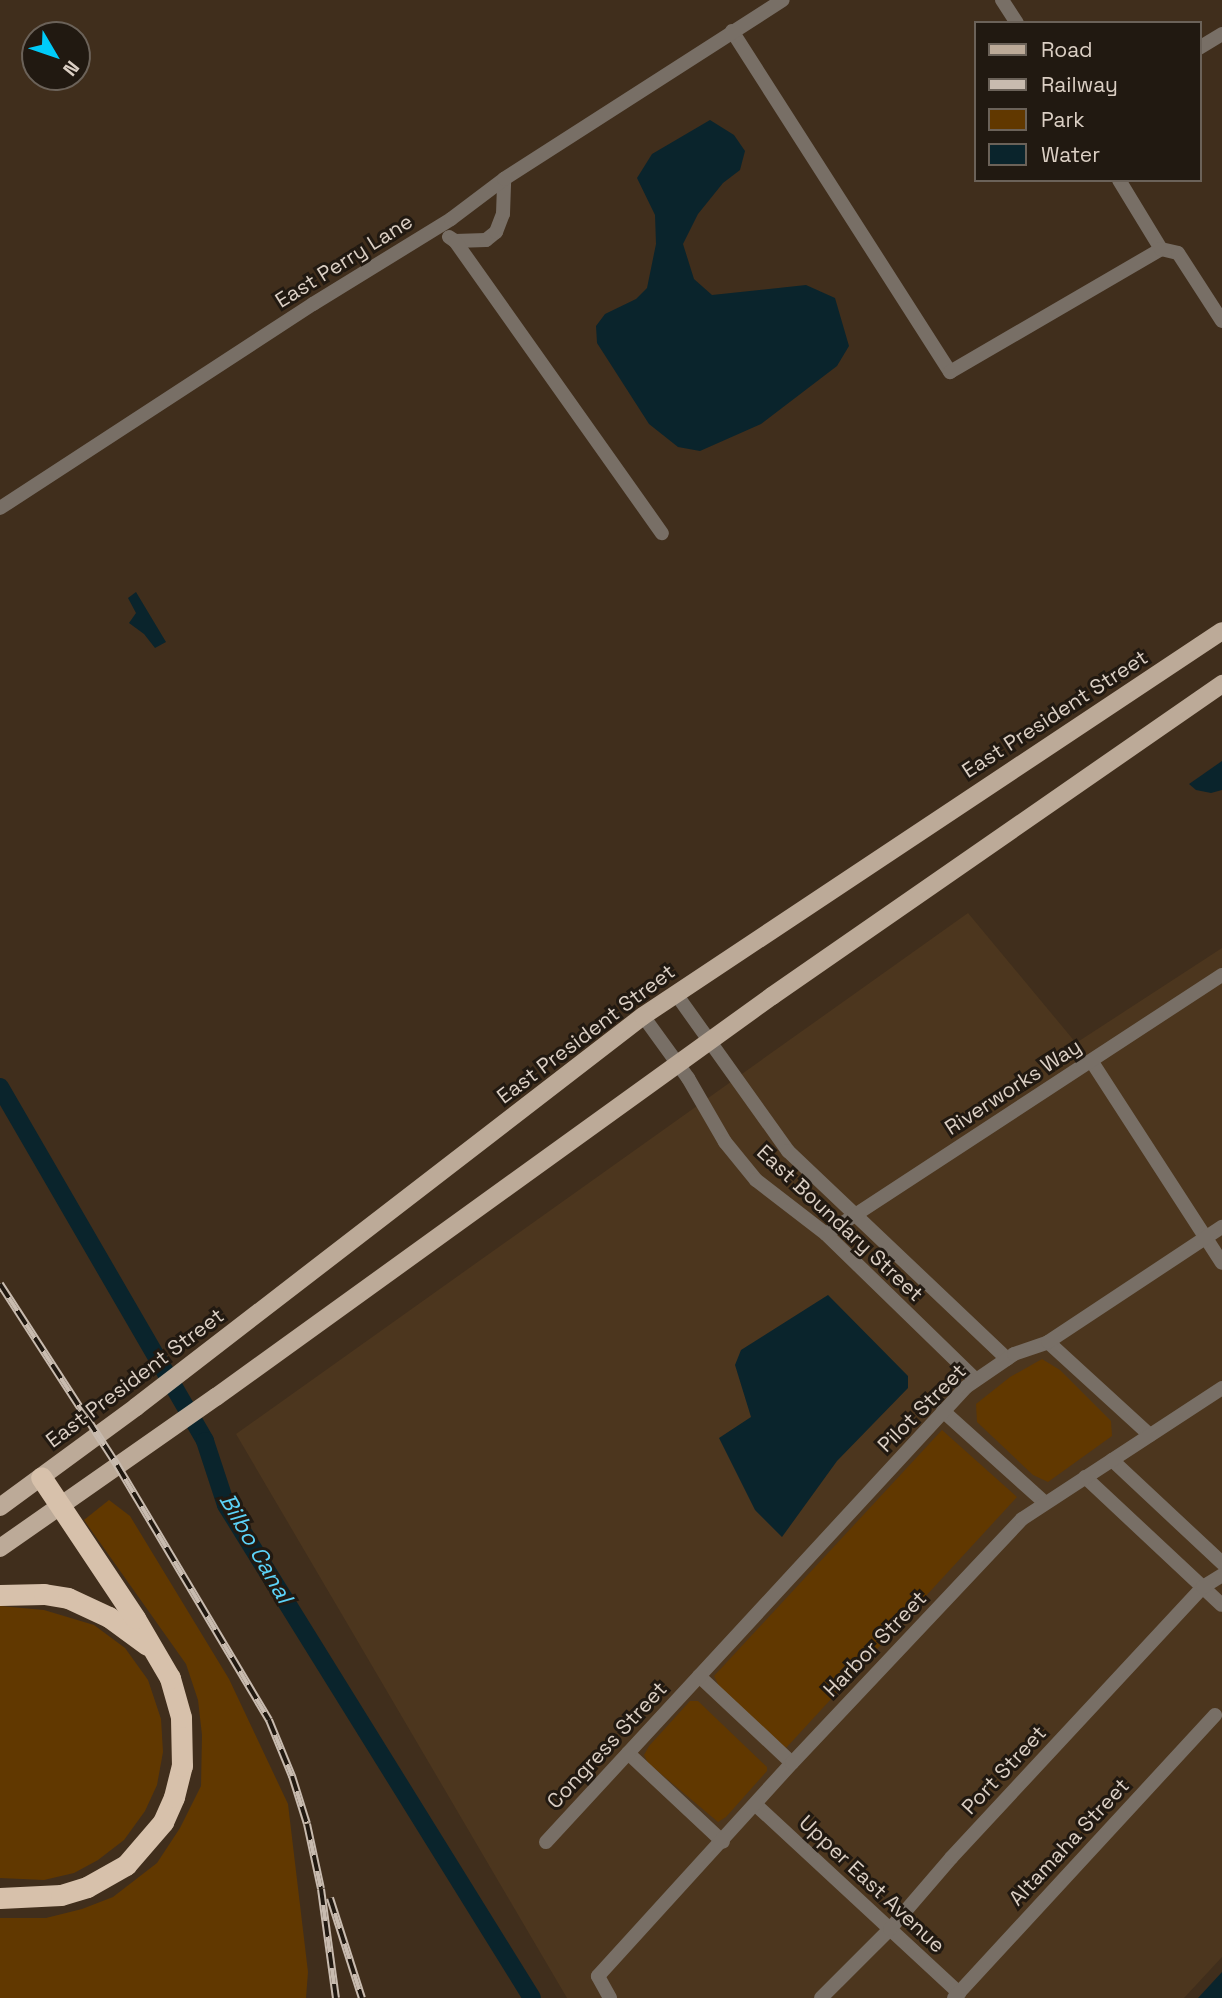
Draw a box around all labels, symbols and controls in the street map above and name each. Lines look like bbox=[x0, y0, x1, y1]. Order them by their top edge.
north arrow bbox=[21, 21, 91, 91]
legend bbox=[974, 21, 1201, 182]
text: Road bbox=[1041, 36, 1093, 63]
text: N bbox=[57, 55, 85, 81]
text: Railway bbox=[1041, 71, 1118, 98]
text: Park bbox=[1041, 106, 1085, 133]
text: Water bbox=[1041, 141, 1100, 168]
street label: East Perry Lane bbox=[271, 209, 417, 313]
street label: East President Street bbox=[957, 645, 1153, 783]
street label: East President Street bbox=[492, 959, 680, 1109]
street label: Riverworks Way bbox=[940, 1034, 1086, 1140]
street label: East Boundary Street bbox=[752, 1139, 928, 1307]
street label: East President Street bbox=[41, 1303, 229, 1453]
street label: Pilot Street bbox=[873, 1359, 971, 1457]
water label: Bilbo Canal bbox=[213, 1488, 299, 1608]
street label: Harbor Street bbox=[818, 1586, 932, 1702]
street label: Congress Street bbox=[542, 1676, 672, 1814]
street label: Port Street bbox=[956, 1720, 1052, 1820]
street label: Altamaha Street bbox=[1004, 1773, 1134, 1911]
street label: Upper East Avenue bbox=[794, 1810, 950, 1958]

